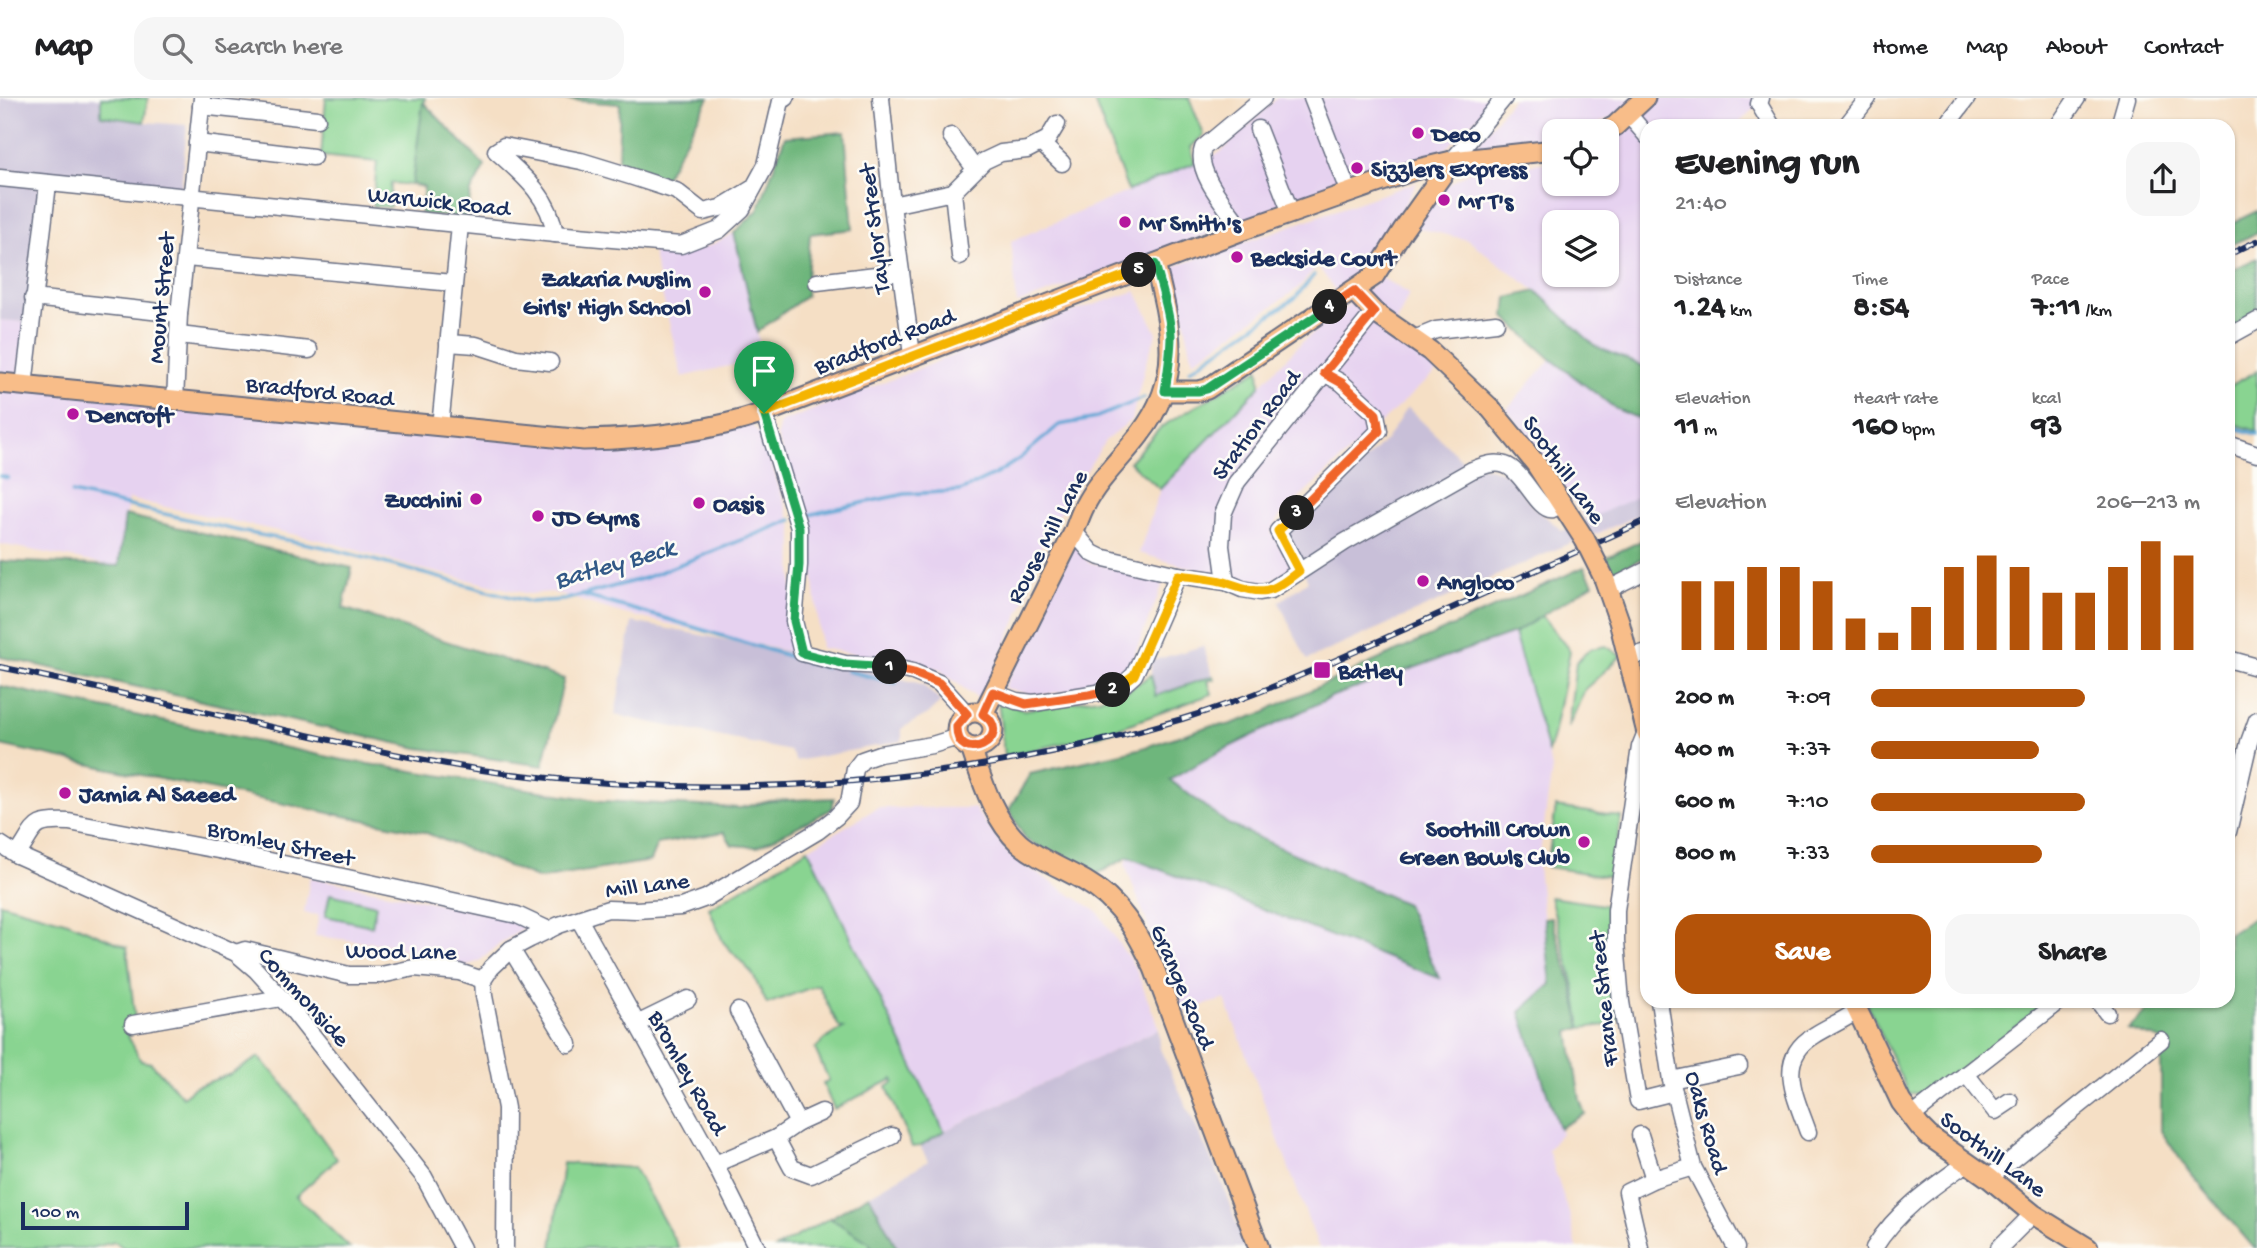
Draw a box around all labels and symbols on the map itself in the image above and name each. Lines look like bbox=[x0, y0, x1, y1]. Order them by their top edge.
place label: Deco bbox=[1430, 122, 1481, 151]
marker: Deco bbox=[1410, 125, 1426, 141]
place label: Sizzlers Express bbox=[1371, 157, 1528, 186]
street label: Taylor Street bbox=[854, 160, 899, 297]
marker: Sizzlers Express bbox=[1349, 160, 1365, 176]
street label: Warwick Road bbox=[366, 182, 513, 226]
place label: Mr T's bbox=[1458, 189, 1514, 218]
marker: Mr T's bbox=[1436, 192, 1452, 208]
place label: Mr Smith's bbox=[1139, 211, 1242, 240]
marker: Mr Smith's bbox=[1117, 214, 1133, 230]
street label: Mount Street bbox=[143, 229, 184, 365]
place label: Beckside Court bbox=[1250, 246, 1398, 275]
marker: Beckside Court bbox=[1229, 249, 1245, 265]
pin: 5 bbox=[1122, 252, 1156, 288]
place label: Zakaria Muslim Girls' High School bbox=[523, 267, 691, 324]
marker: Zakaria Muslim Girls' High School bbox=[697, 284, 713, 300]
pin: 4 bbox=[1312, 290, 1348, 325]
street label: Bradford Road bbox=[810, 302, 962, 384]
pin bbox=[734, 341, 794, 413]
street label: Station Road bbox=[1207, 363, 1310, 487]
street label: Bradford Road bbox=[243, 371, 397, 416]
place label: Dencroft bbox=[85, 403, 175, 432]
marker: Dencroft bbox=[65, 406, 81, 422]
street label: Soothill Lane bbox=[1514, 411, 1611, 531]
street label: Rouse Mill Lane bbox=[1002, 465, 1097, 609]
place label: Zucchini bbox=[384, 488, 462, 517]
marker: Zucchini bbox=[468, 491, 484, 507]
place label: Oasis bbox=[713, 492, 765, 521]
marker: Oasis bbox=[691, 495, 707, 511]
pin: 3 bbox=[1280, 496, 1314, 530]
place label: JD Gyms bbox=[551, 505, 640, 534]
marker: JD Gyms bbox=[530, 508, 546, 524]
water label: Batley Beck bbox=[552, 534, 681, 598]
place label: Angloco bbox=[1436, 570, 1515, 599]
marker: Angloco bbox=[1415, 573, 1431, 589]
pin: 1 bbox=[872, 650, 908, 684]
place label: Batley bbox=[1337, 659, 1403, 688]
marker: Batley bbox=[1312, 660, 1332, 680]
pin: 2 bbox=[1096, 672, 1130, 708]
place label: Jamia Al Saeed bbox=[78, 782, 238, 811]
marker: Jamia Al Saeed bbox=[57, 785, 73, 801]
street label: Bromley Street bbox=[203, 815, 359, 876]
place label: Soothill Crown Green Bowls Club bbox=[1399, 817, 1571, 874]
marker: Soothill Crown Green Bowls Club bbox=[1576, 834, 1592, 850]
street label: Mill Lane bbox=[604, 868, 691, 907]
street label: Grange Road bbox=[1142, 921, 1221, 1056]
street label: France Street bbox=[1584, 927, 1627, 1069]
street label: Wood Lane bbox=[345, 938, 457, 969]
street label: Commonside bbox=[250, 943, 355, 1055]
street label: Bromley Road bbox=[639, 1006, 733, 1143]
street label: Oaks Road bbox=[1676, 1068, 1734, 1179]
street label: Soothill Lane bbox=[1933, 1106, 2051, 1206]
scale bar bbox=[21, 1199, 189, 1231]

